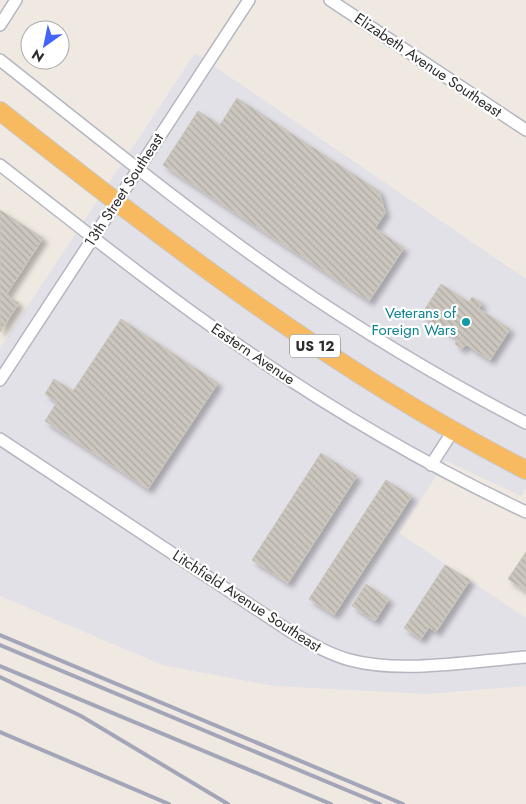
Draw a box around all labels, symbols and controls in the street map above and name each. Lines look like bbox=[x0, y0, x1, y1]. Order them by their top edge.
street label: Elizabeth Avenue Southeast bbox=[350, 7, 506, 123]
north arrow bbox=[20, 20, 70, 70]
text: N bbox=[28, 44, 48, 67]
street label: 13th Street Southeast bbox=[79, 129, 169, 251]
place label: Veterans of Foreign Wars bbox=[372, 302, 457, 341]
marker: Veterans of Foreign Wars bbox=[460, 316, 472, 328]
street label: Eastern Avenue bbox=[207, 318, 300, 390]
road number: US 12 bbox=[290, 334, 340, 358]
street label: Litchfield Avenue Southeast bbox=[168, 545, 326, 658]

